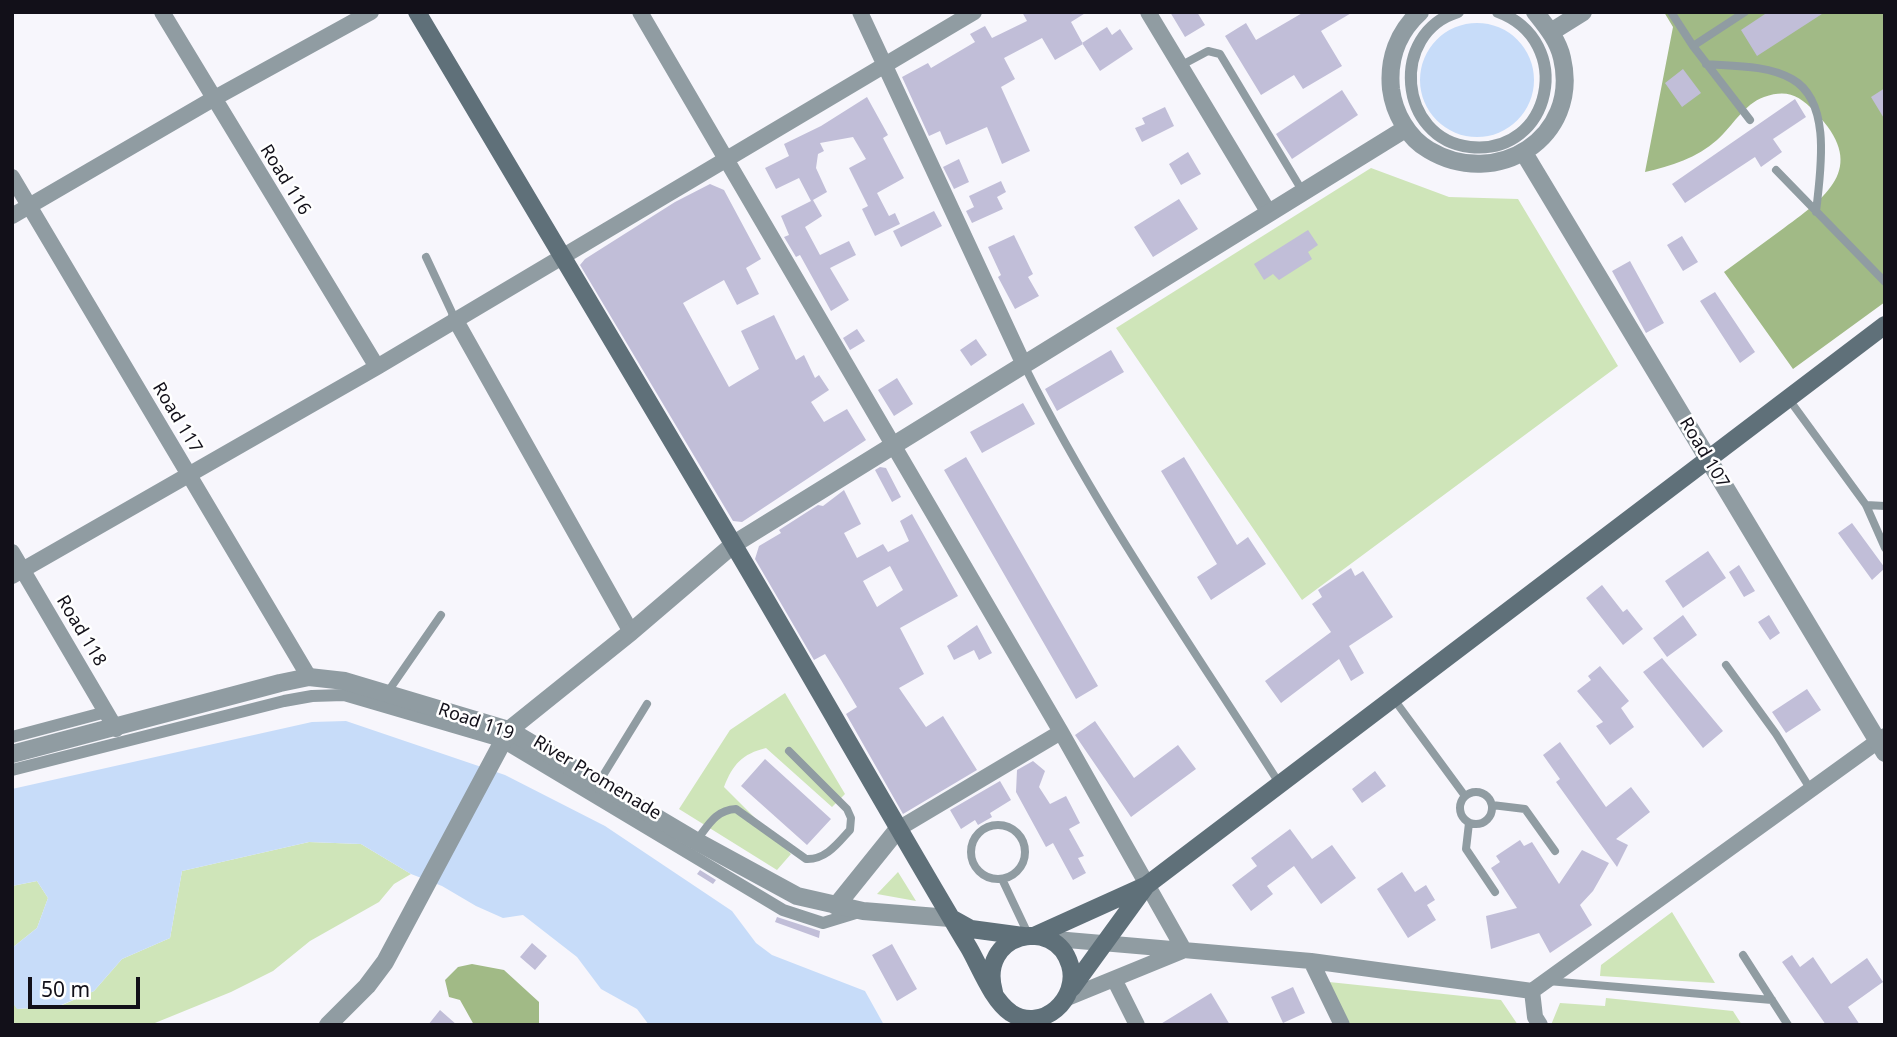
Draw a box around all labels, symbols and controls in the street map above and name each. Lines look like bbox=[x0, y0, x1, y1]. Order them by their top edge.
street label: Road 116 bbox=[255, 141, 315, 219]
street label: Road 117 bbox=[147, 379, 207, 457]
street label: Road 107 bbox=[1674, 414, 1734, 492]
street label: Road 118 bbox=[51, 592, 111, 670]
street label: Road 119 bbox=[435, 699, 517, 745]
street label: River Promenade bbox=[529, 731, 665, 825]
scale bar bbox=[32, 964, 144, 1008]
text: 50 m bbox=[41, 975, 90, 1003]

